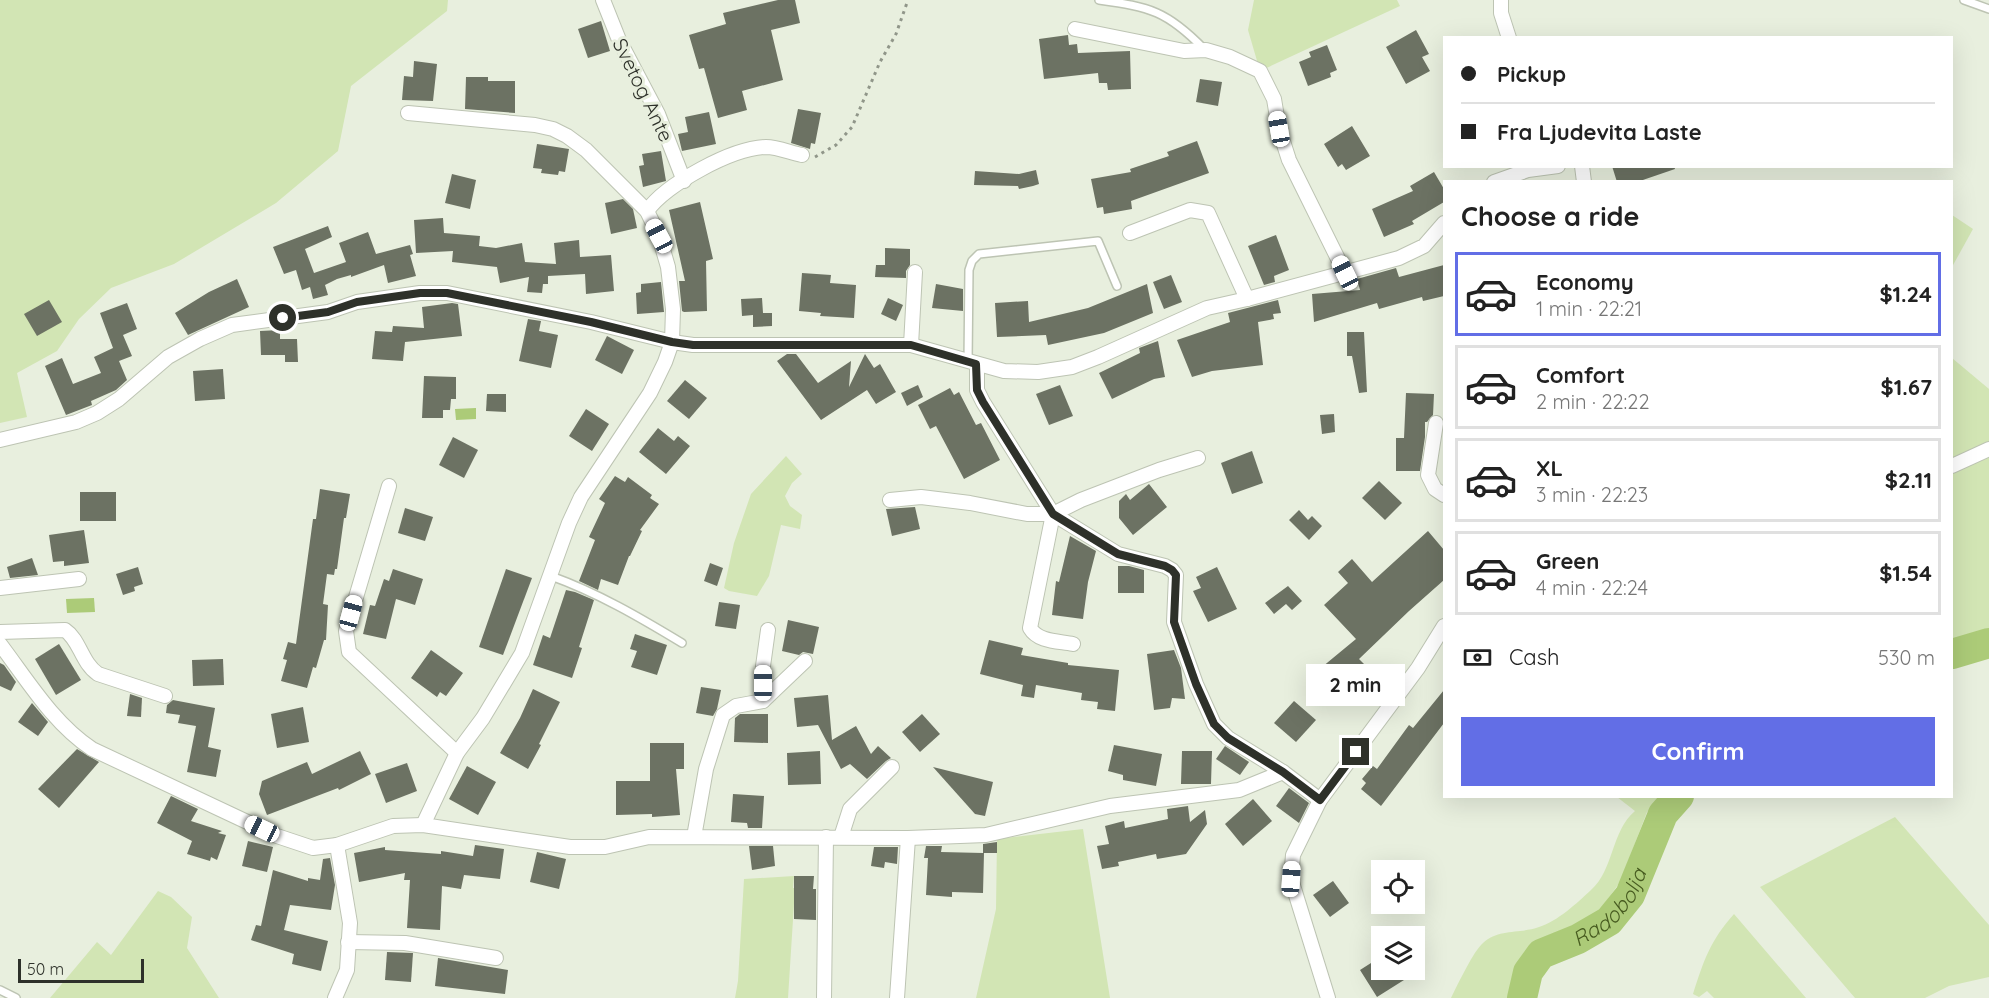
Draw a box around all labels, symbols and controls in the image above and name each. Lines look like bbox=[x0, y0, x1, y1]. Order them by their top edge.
street label: Svetog Ante bbox=[608, 34, 679, 146]
text: Pickup bbox=[1497, 60, 1566, 88]
car bbox=[1267, 110, 1291, 148]
text: Fra Ljudevita Laste bbox=[1497, 118, 1702, 146]
text: Choose a ride bbox=[1461, 199, 1639, 233]
car bbox=[643, 216, 675, 256]
car bbox=[1329, 253, 1361, 293]
icon: car bbox=[1464, 267, 1518, 321]
text: Economy bbox=[1536, 268, 1634, 296]
text: $1.24 bbox=[1879, 280, 1932, 308]
text: 1 min · 22:21 bbox=[1536, 296, 1642, 321]
route start bbox=[269, 304, 296, 331]
icon: car bbox=[1464, 360, 1518, 414]
text: Comfort bbox=[1536, 361, 1625, 389]
text: $1.67 bbox=[1881, 373, 1932, 401]
text: 2 min · 22:22 bbox=[1536, 389, 1650, 414]
icon: car bbox=[1464, 453, 1518, 507]
text: XL bbox=[1536, 454, 1563, 482]
text: $2.11 bbox=[1885, 466, 1932, 494]
text: 3 min · 22:23 bbox=[1536, 482, 1648, 507]
icon: car bbox=[1464, 546, 1518, 600]
text: Green bbox=[1536, 547, 1599, 575]
text: $1.54 bbox=[1879, 559, 1932, 587]
text: 4 min · 22:24 bbox=[1536, 575, 1648, 600]
car bbox=[338, 593, 364, 633]
icon: cash bbox=[1461, 641, 1494, 674]
text: Cash bbox=[1509, 643, 1560, 671]
text: 530 m bbox=[1878, 645, 1935, 670]
car bbox=[754, 665, 772, 701]
callout: 2 min bbox=[1306, 665, 1406, 707]
text: 2 min bbox=[1329, 672, 1382, 697]
button: Confirm bbox=[1461, 717, 1935, 786]
route end bbox=[1342, 738, 1369, 765]
car bbox=[242, 813, 282, 845]
car bbox=[1281, 860, 1301, 898]
map controls bbox=[1371, 860, 1425, 980]
button: locate bbox=[1371, 860, 1425, 914]
water label: Radobolja bbox=[1567, 863, 1652, 951]
button: layers bbox=[1371, 926, 1425, 980]
scale bar bbox=[18, 956, 144, 984]
text: 50 m bbox=[27, 959, 64, 979]

